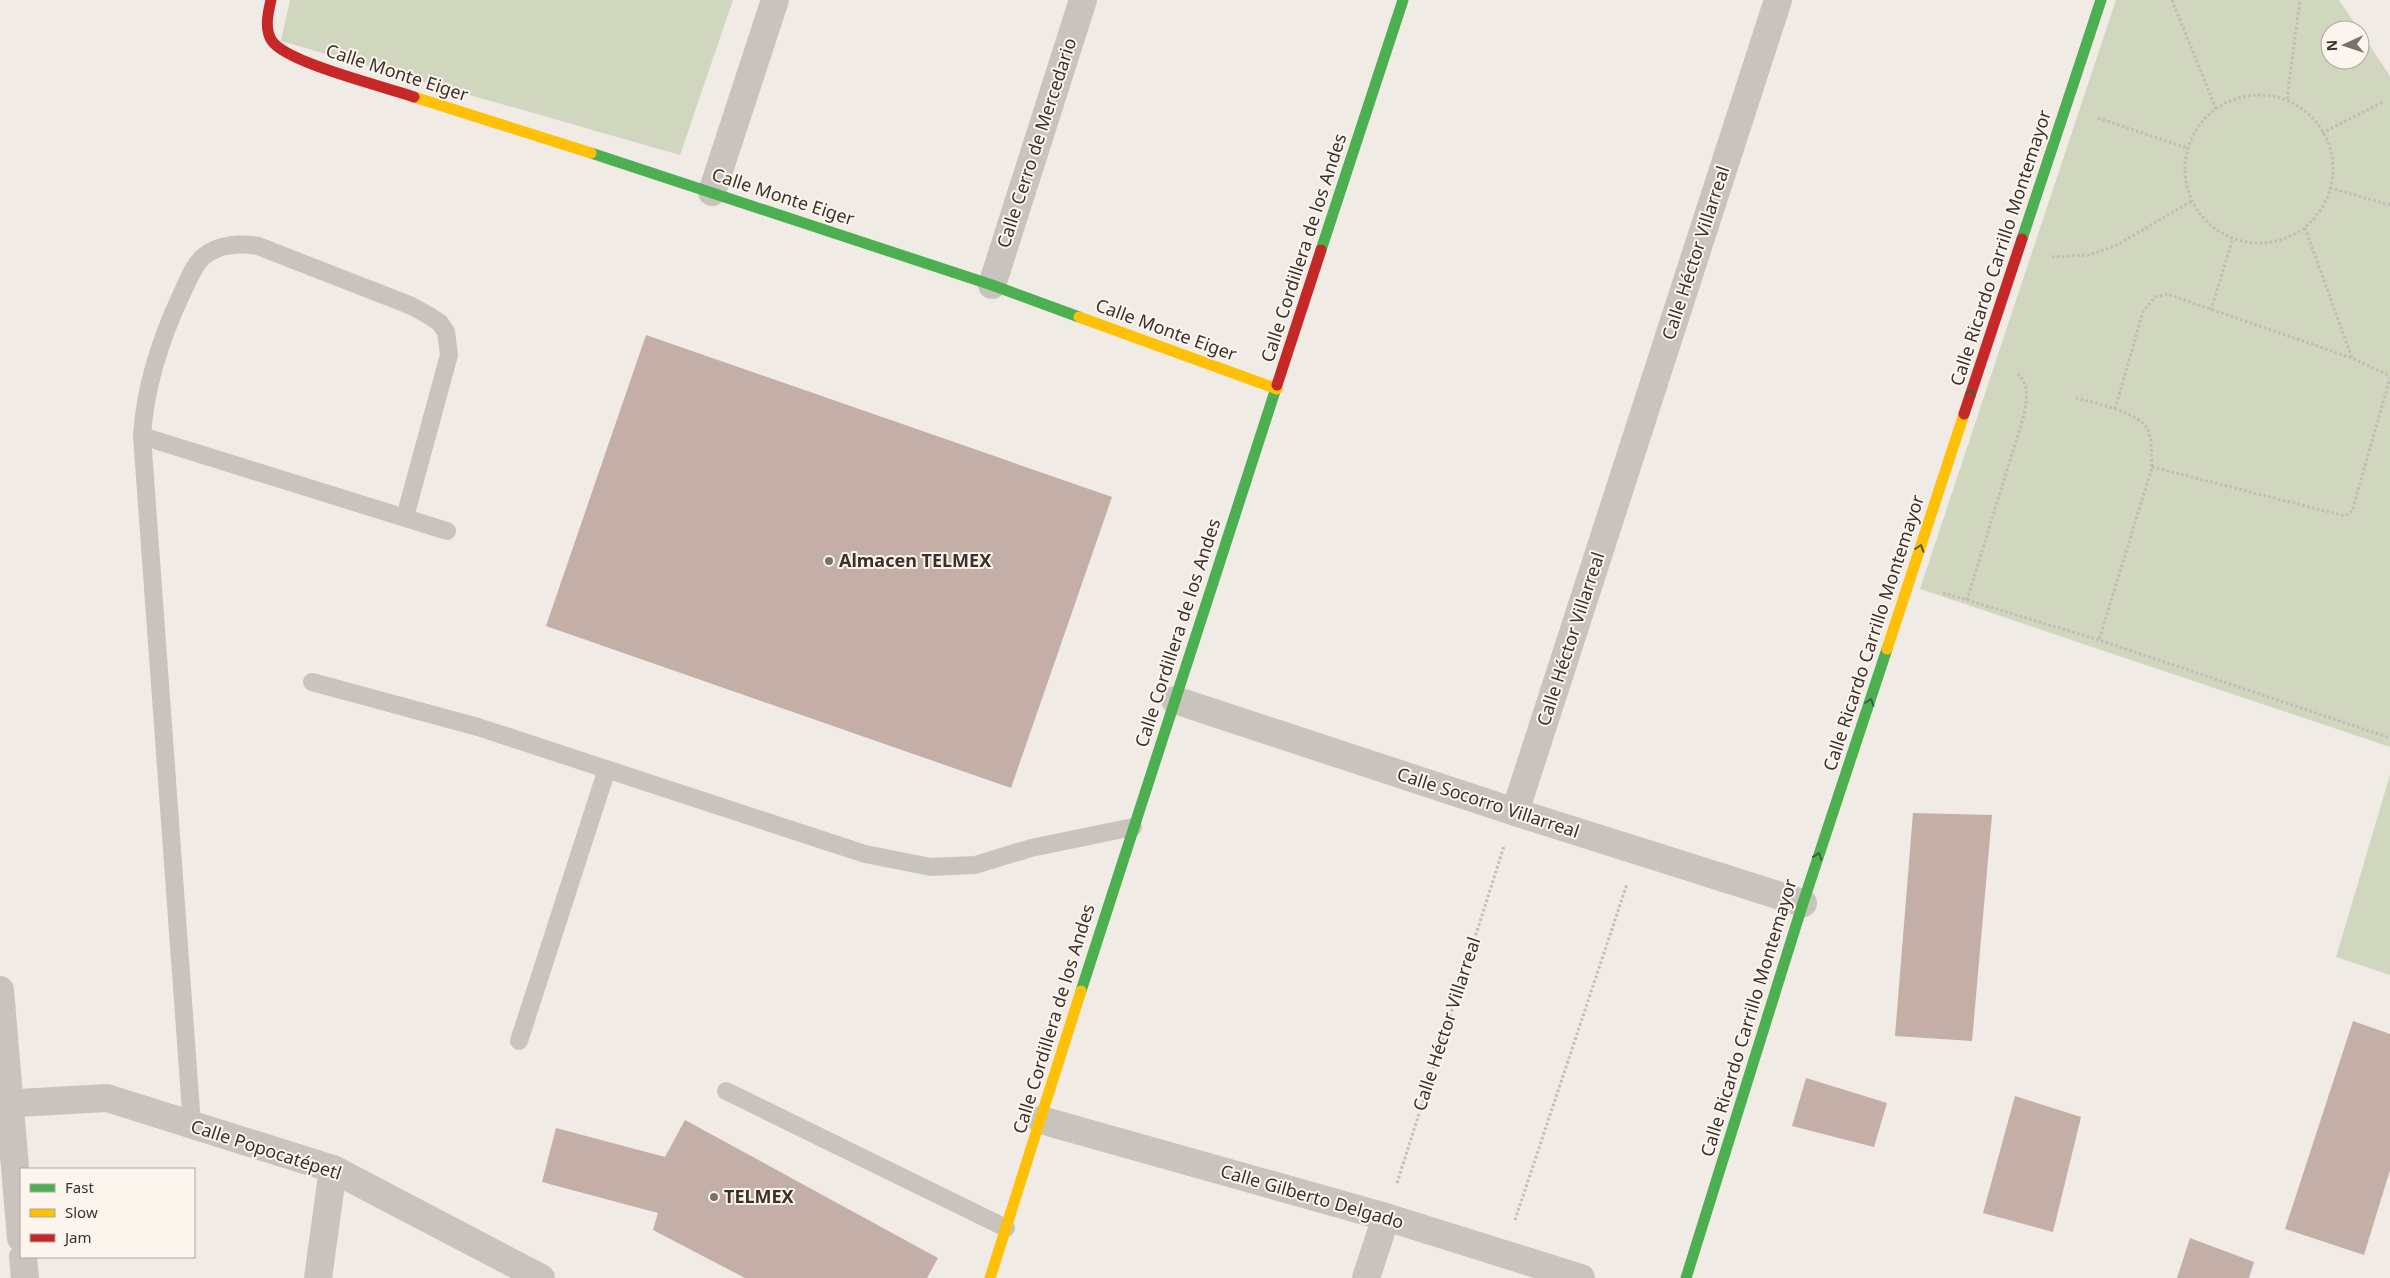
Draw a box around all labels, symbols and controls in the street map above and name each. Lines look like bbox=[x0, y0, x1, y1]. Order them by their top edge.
north arrow bbox=[2320, 20, 2370, 70]
street label: Calle Cerro de Mercedario bbox=[991, 35, 1081, 251]
street label: Calle Monte Eiger bbox=[323, 38, 472, 107]
text: N bbox=[2322, 40, 2341, 52]
street label: Calle Ricardo Carrillo Montemayor bbox=[1944, 106, 2056, 389]
street label: Calle Cordillera de los Andes bbox=[1255, 130, 1351, 365]
street label: Calle Monte Eiger bbox=[709, 162, 858, 231]
street label: Calle Héctor Villarreal bbox=[1656, 163, 1735, 343]
street label: Calle Monte Eiger bbox=[1092, 292, 1241, 366]
one-way arrow bbox=[1965, 390, 1975, 398]
street label: Calle Ricardo Carrillo Montemayor bbox=[1817, 491, 1929, 774]
street label: Calle Cordillera de los Andes bbox=[1129, 515, 1225, 750]
one-way arrow bbox=[1914, 544, 1924, 552]
place label: Almacen TELMEX bbox=[839, 548, 991, 572]
street label: Calle Héctor Villarreal bbox=[1531, 549, 1610, 729]
marker: Almacen TELMEX bbox=[823, 555, 835, 567]
one-way arrow bbox=[1864, 699, 1874, 707]
street label: Calle Socorro Villarreal bbox=[1394, 761, 1582, 843]
one-way arrow bbox=[1813, 853, 1823, 861]
street label: Calle Ricardo Carrillo Montemayor bbox=[1694, 875, 1802, 1159]
street label: Calle Cordillera de los Andes bbox=[1007, 901, 1099, 1137]
street label: Calle Héctor Villarreal bbox=[1407, 934, 1486, 1114]
street label: Calle Popocatépetl bbox=[188, 1113, 345, 1185]
street label: Calle Gilberto Delgado bbox=[1218, 1158, 1407, 1234]
legend bbox=[20, 1168, 195, 1258]
text: Fast bbox=[65, 1177, 94, 1197]
place label: TELMEX bbox=[724, 1184, 794, 1208]
marker: TELMEX bbox=[708, 1191, 720, 1203]
text: Slow bbox=[65, 1202, 98, 1222]
text: Jam bbox=[63, 1227, 92, 1247]

